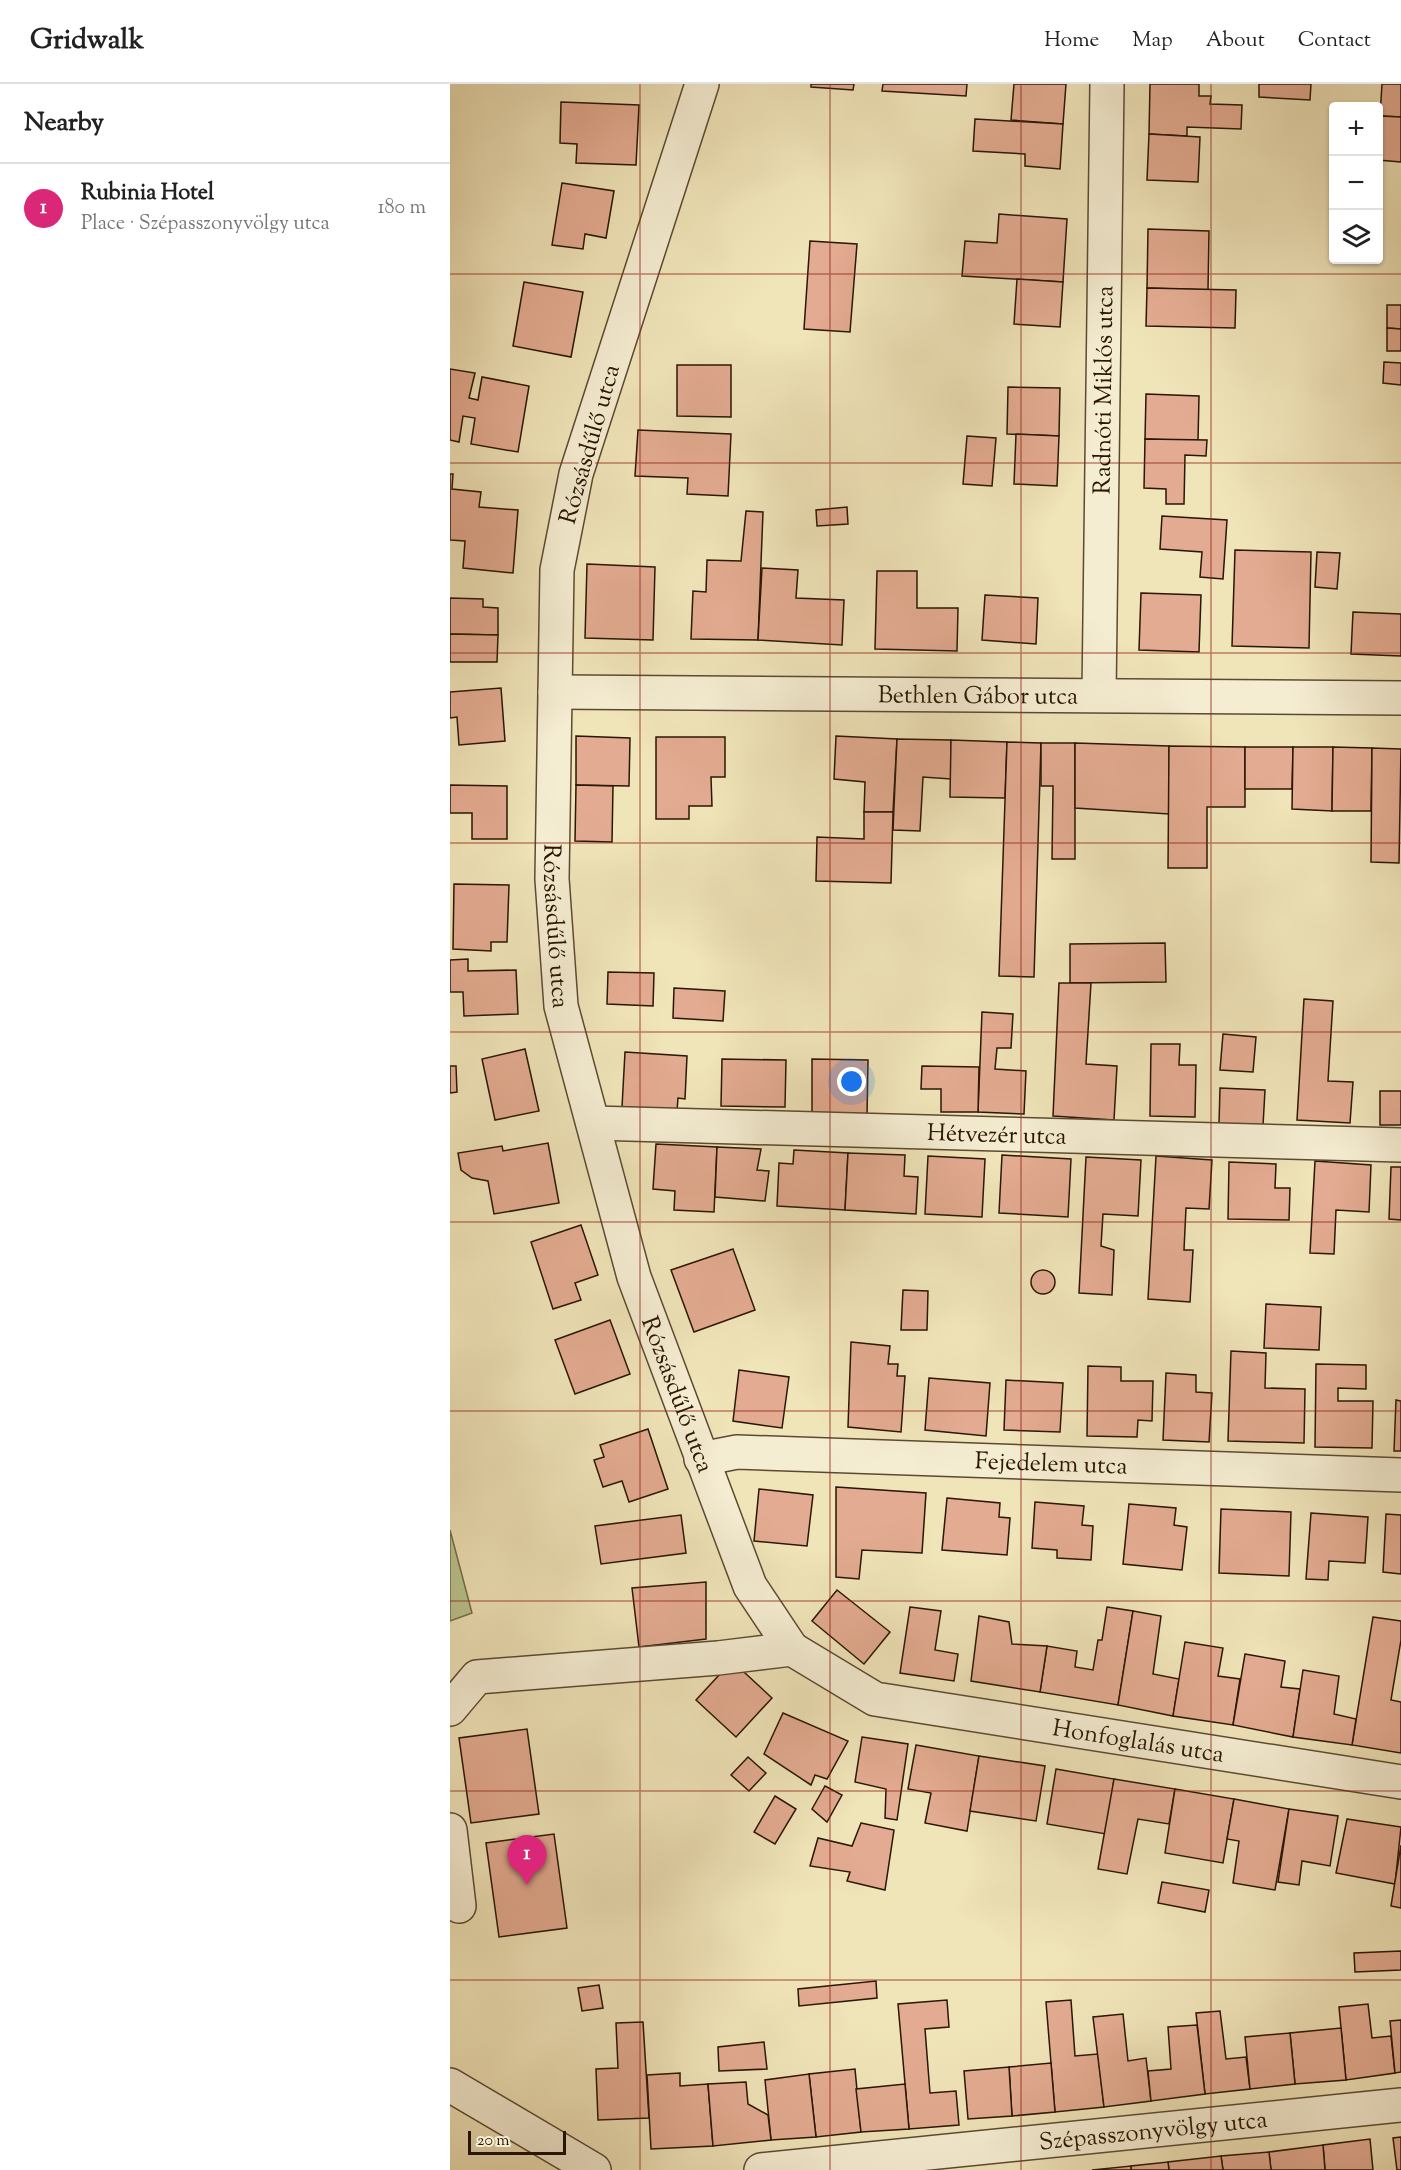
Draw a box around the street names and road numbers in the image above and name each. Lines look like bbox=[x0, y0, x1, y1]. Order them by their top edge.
street label: Radnóti Miklós utca bbox=[1087, 285, 1123, 495]
street label: Rózsásdűlő utca bbox=[552, 361, 630, 528]
street label: Bethlen Gábor utca bbox=[878, 679, 1078, 715]
street label: Rózsásdűlő utca bbox=[533, 844, 576, 1010]
street label: Hétvezér utca bbox=[927, 1117, 1067, 1155]
street label: Rózsásdűlő utca bbox=[631, 1312, 721, 1478]
street label: Fejedelem utca bbox=[974, 1445, 1128, 1485]
street label: Honfoglalás utca bbox=[1050, 1712, 1226, 1773]
street label: Szépasszonyvölgy utca bbox=[1037, 2104, 1269, 2161]

